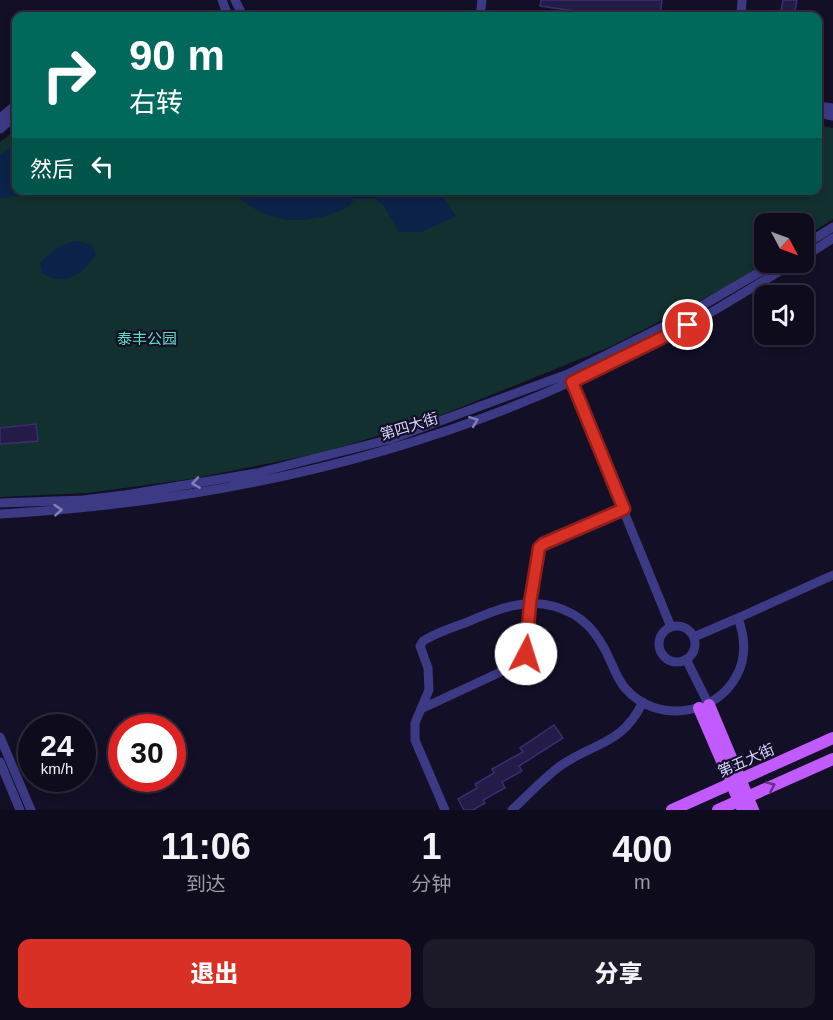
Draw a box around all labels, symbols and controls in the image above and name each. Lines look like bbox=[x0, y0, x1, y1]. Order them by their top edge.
text: 90 m bbox=[129, 32, 225, 79]
icon: right bbox=[30, 36, 108, 114]
text: 右转 bbox=[129, 88, 183, 118]
icon: left bbox=[86, 150, 119, 183]
text: 然后 bbox=[30, 157, 74, 182]
north arrow bbox=[754, 213, 814, 273]
map controls bbox=[754, 213, 814, 345]
button: sound bbox=[754, 285, 814, 345]
pin bbox=[662, 299, 713, 350]
icon: arrive bbox=[671, 308, 704, 341]
park label: 泰丰公园 bbox=[117, 330, 177, 347]
street label: 第四大街 bbox=[378, 409, 440, 443]
one-way arrow bbox=[468, 415, 479, 428]
one-way arrow bbox=[191, 476, 201, 488]
one-way arrow bbox=[54, 504, 63, 517]
position arrow bbox=[494, 622, 558, 686]
speed limit sign: 30 bbox=[108, 714, 186, 792]
text: 24 bbox=[40, 729, 74, 762]
street label: 第五大街 bbox=[715, 740, 777, 780]
text: km/h bbox=[41, 760, 73, 777]
one-way arrow bbox=[765, 782, 776, 794]
text: 11:06 bbox=[161, 826, 251, 867]
text: 1 bbox=[421, 826, 442, 867]
text: 400 bbox=[612, 829, 672, 870]
text: m bbox=[634, 871, 651, 893]
text: 到达 bbox=[186, 873, 226, 895]
text: 分钟 bbox=[412, 873, 452, 895]
button: 退出 bbox=[18, 939, 411, 1008]
button: 分享 bbox=[423, 939, 815, 1008]

